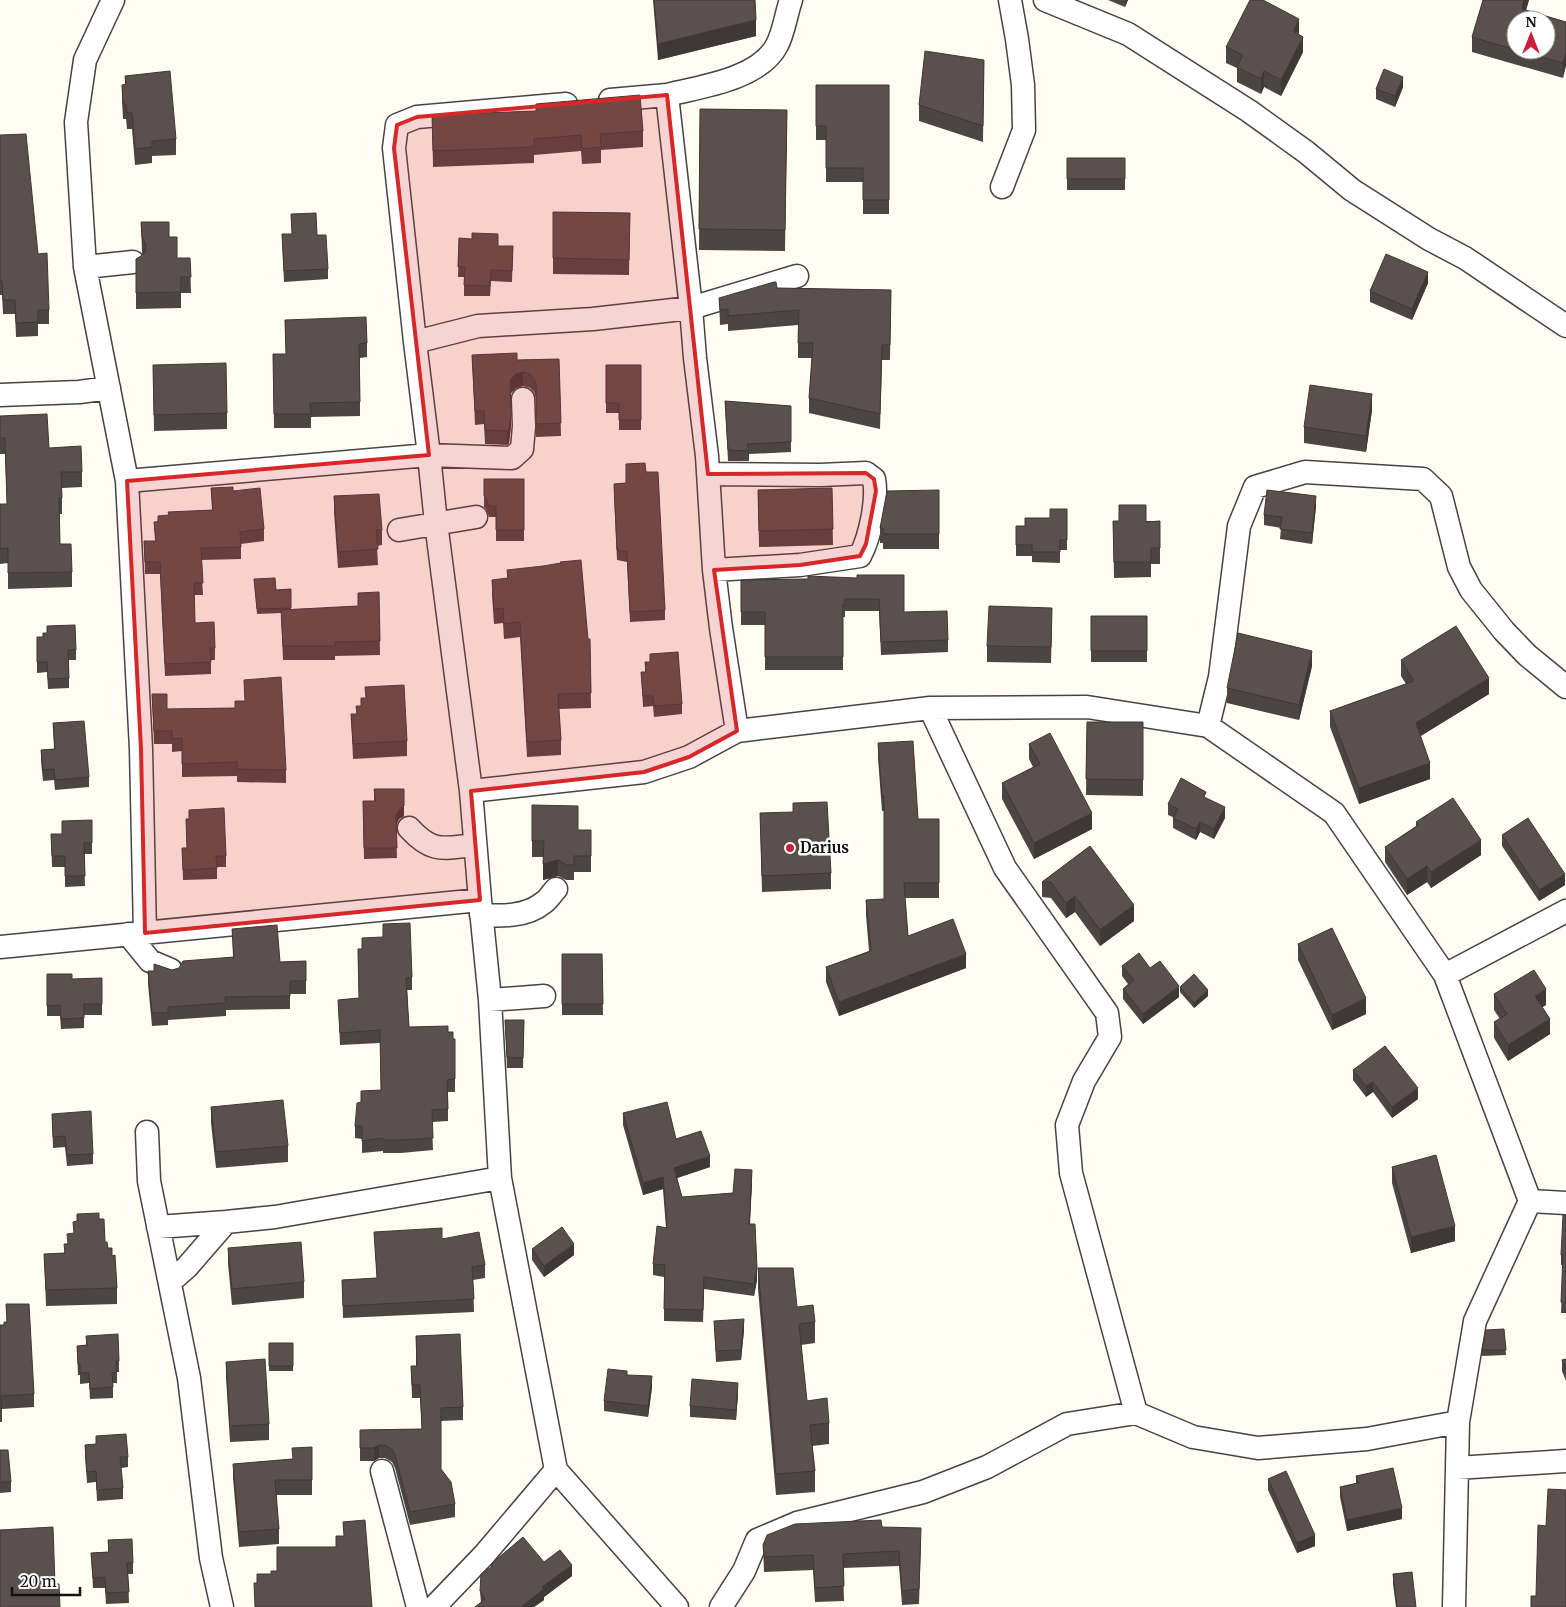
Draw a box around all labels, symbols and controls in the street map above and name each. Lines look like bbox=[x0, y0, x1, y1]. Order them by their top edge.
north arrow bbox=[1506, 10, 1556, 60]
text: N bbox=[1525, 13, 1537, 31]
place label: Darius bbox=[800, 838, 849, 857]
marker: Darius bbox=[784, 842, 796, 854]
scale bar bbox=[12, 1564, 80, 1596]
text: 20 m bbox=[20, 1572, 57, 1591]

